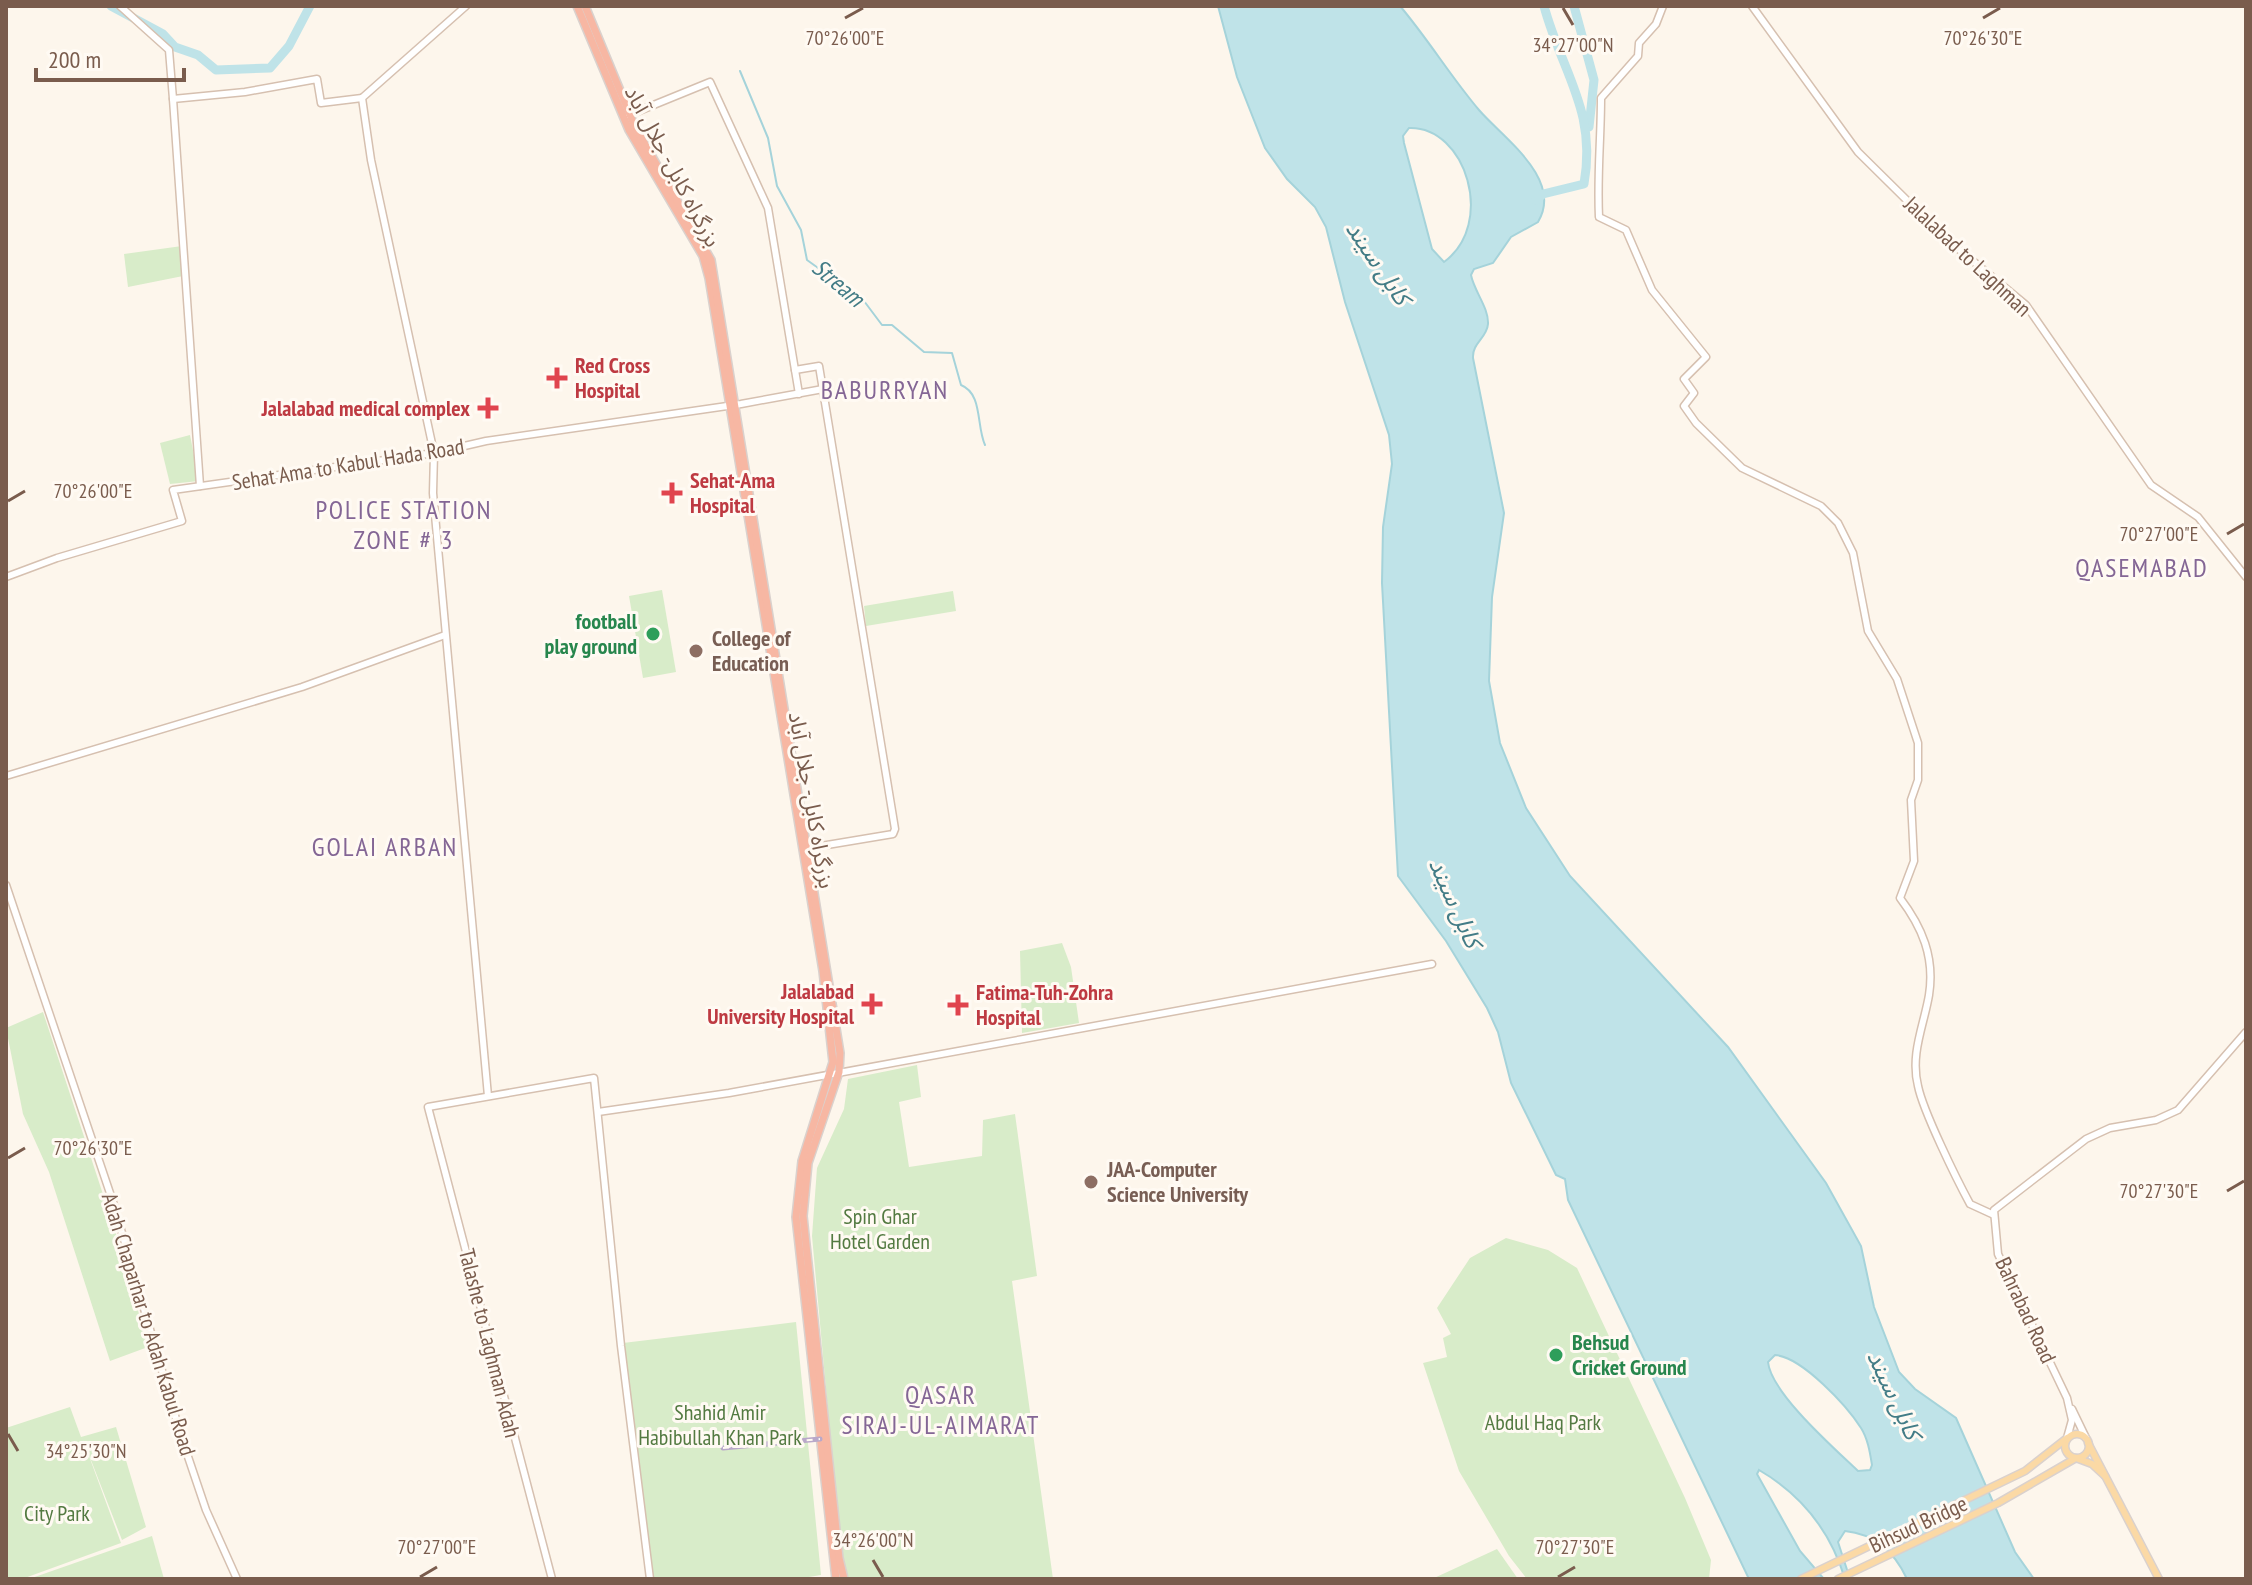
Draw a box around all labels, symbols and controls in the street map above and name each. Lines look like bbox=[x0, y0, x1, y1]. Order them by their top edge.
text: 70°26'00"E bbox=[806, 25, 884, 51]
text: 70°26'30"E bbox=[1944, 25, 2022, 51]
scale bar bbox=[36, 32, 184, 82]
text: 34°27'00"N bbox=[1533, 32, 1613, 58]
text: 200 m bbox=[48, 44, 101, 75]
street label: بزرگراه کابل- جلال آباد bbox=[619, 80, 727, 252]
street label: Jalalabad to Laghman bbox=[1898, 189, 2038, 322]
water label: کابل سيند bbox=[1339, 215, 1420, 314]
water label: Stream bbox=[806, 252, 872, 314]
place label: Red Cross Hospital bbox=[575, 351, 650, 404]
marker: Red Cross Hospital bbox=[546, 367, 568, 389]
district label: BABURRYAN bbox=[821, 373, 949, 406]
place label: Jalalabad medical complex bbox=[260, 394, 470, 422]
marker: Jalalabad medical complex bbox=[477, 397, 499, 419]
street label: Sehat Ama to Kabul Hada Road bbox=[230, 432, 466, 496]
place label: Sehat-Ama Hospital bbox=[690, 466, 775, 519]
text: 70°26'00"E bbox=[54, 478, 132, 504]
marker: Sehat-Ama Hospital bbox=[661, 482, 683, 504]
district label: POLICE STATION ZONE # 3 bbox=[315, 493, 493, 556]
text: 70°27'00"E bbox=[2120, 521, 2198, 547]
district label: QASEMABAD bbox=[2075, 551, 2209, 584]
place label: football play ground bbox=[545, 607, 638, 660]
place label: College of Education bbox=[712, 624, 792, 677]
marker: football play ground bbox=[644, 625, 662, 643]
marker: College of Education bbox=[687, 642, 705, 660]
street label: بزرگراه کابل- جلال آباد bbox=[783, 709, 841, 891]
district label: GOLAI ARBAN bbox=[312, 830, 458, 863]
water label: کابل سيند bbox=[1422, 853, 1491, 956]
place label: Jalalabad University Hospital bbox=[707, 977, 855, 1030]
place label: Fatima-Tuh-Zohra Hospital bbox=[976, 978, 1113, 1031]
marker: Jalalabad University Hospital bbox=[861, 993, 883, 1015]
marker: Fatima-Tuh-Zohra Hospital bbox=[947, 994, 969, 1016]
text: 70°26'30"E bbox=[54, 1135, 132, 1161]
place label: JAA-Computer Science University bbox=[1106, 1155, 1249, 1208]
marker: JAA-Computer Science University bbox=[1082, 1173, 1100, 1191]
text: 70°27'30"E bbox=[2120, 1178, 2198, 1204]
street label: Adah Chaparhar to Adah Kabul Road bbox=[96, 1189, 202, 1459]
park label: Spin Ghar Hotel Garden bbox=[830, 1202, 930, 1255]
street label: Talashe to Laghman Adah bbox=[453, 1246, 527, 1440]
street label: Bahrabad Road bbox=[1989, 1253, 2063, 1367]
place label: Behsud Cricket Ground bbox=[1572, 1328, 1687, 1381]
water label: کابل سيند bbox=[1860, 1345, 1930, 1448]
marker: Behsud Cricket Ground bbox=[1547, 1346, 1565, 1364]
district label: QASAR SIRAJ-UL-AIMARAT bbox=[842, 1378, 1040, 1441]
park label: Shahid Amir Habibullah Khan Park bbox=[638, 1398, 802, 1451]
park label: Abdul Haq Park bbox=[1485, 1408, 1602, 1436]
text: 34°25'30"N bbox=[46, 1438, 126, 1464]
street label: Bihsud Bridge bbox=[1864, 1489, 1972, 1559]
park label: City Park bbox=[24, 1499, 90, 1527]
text: 34°26'00"N bbox=[833, 1527, 913, 1553]
text: 70°27'00"E bbox=[398, 1534, 476, 1560]
text: 70°27'30"E bbox=[1536, 1534, 1614, 1560]

